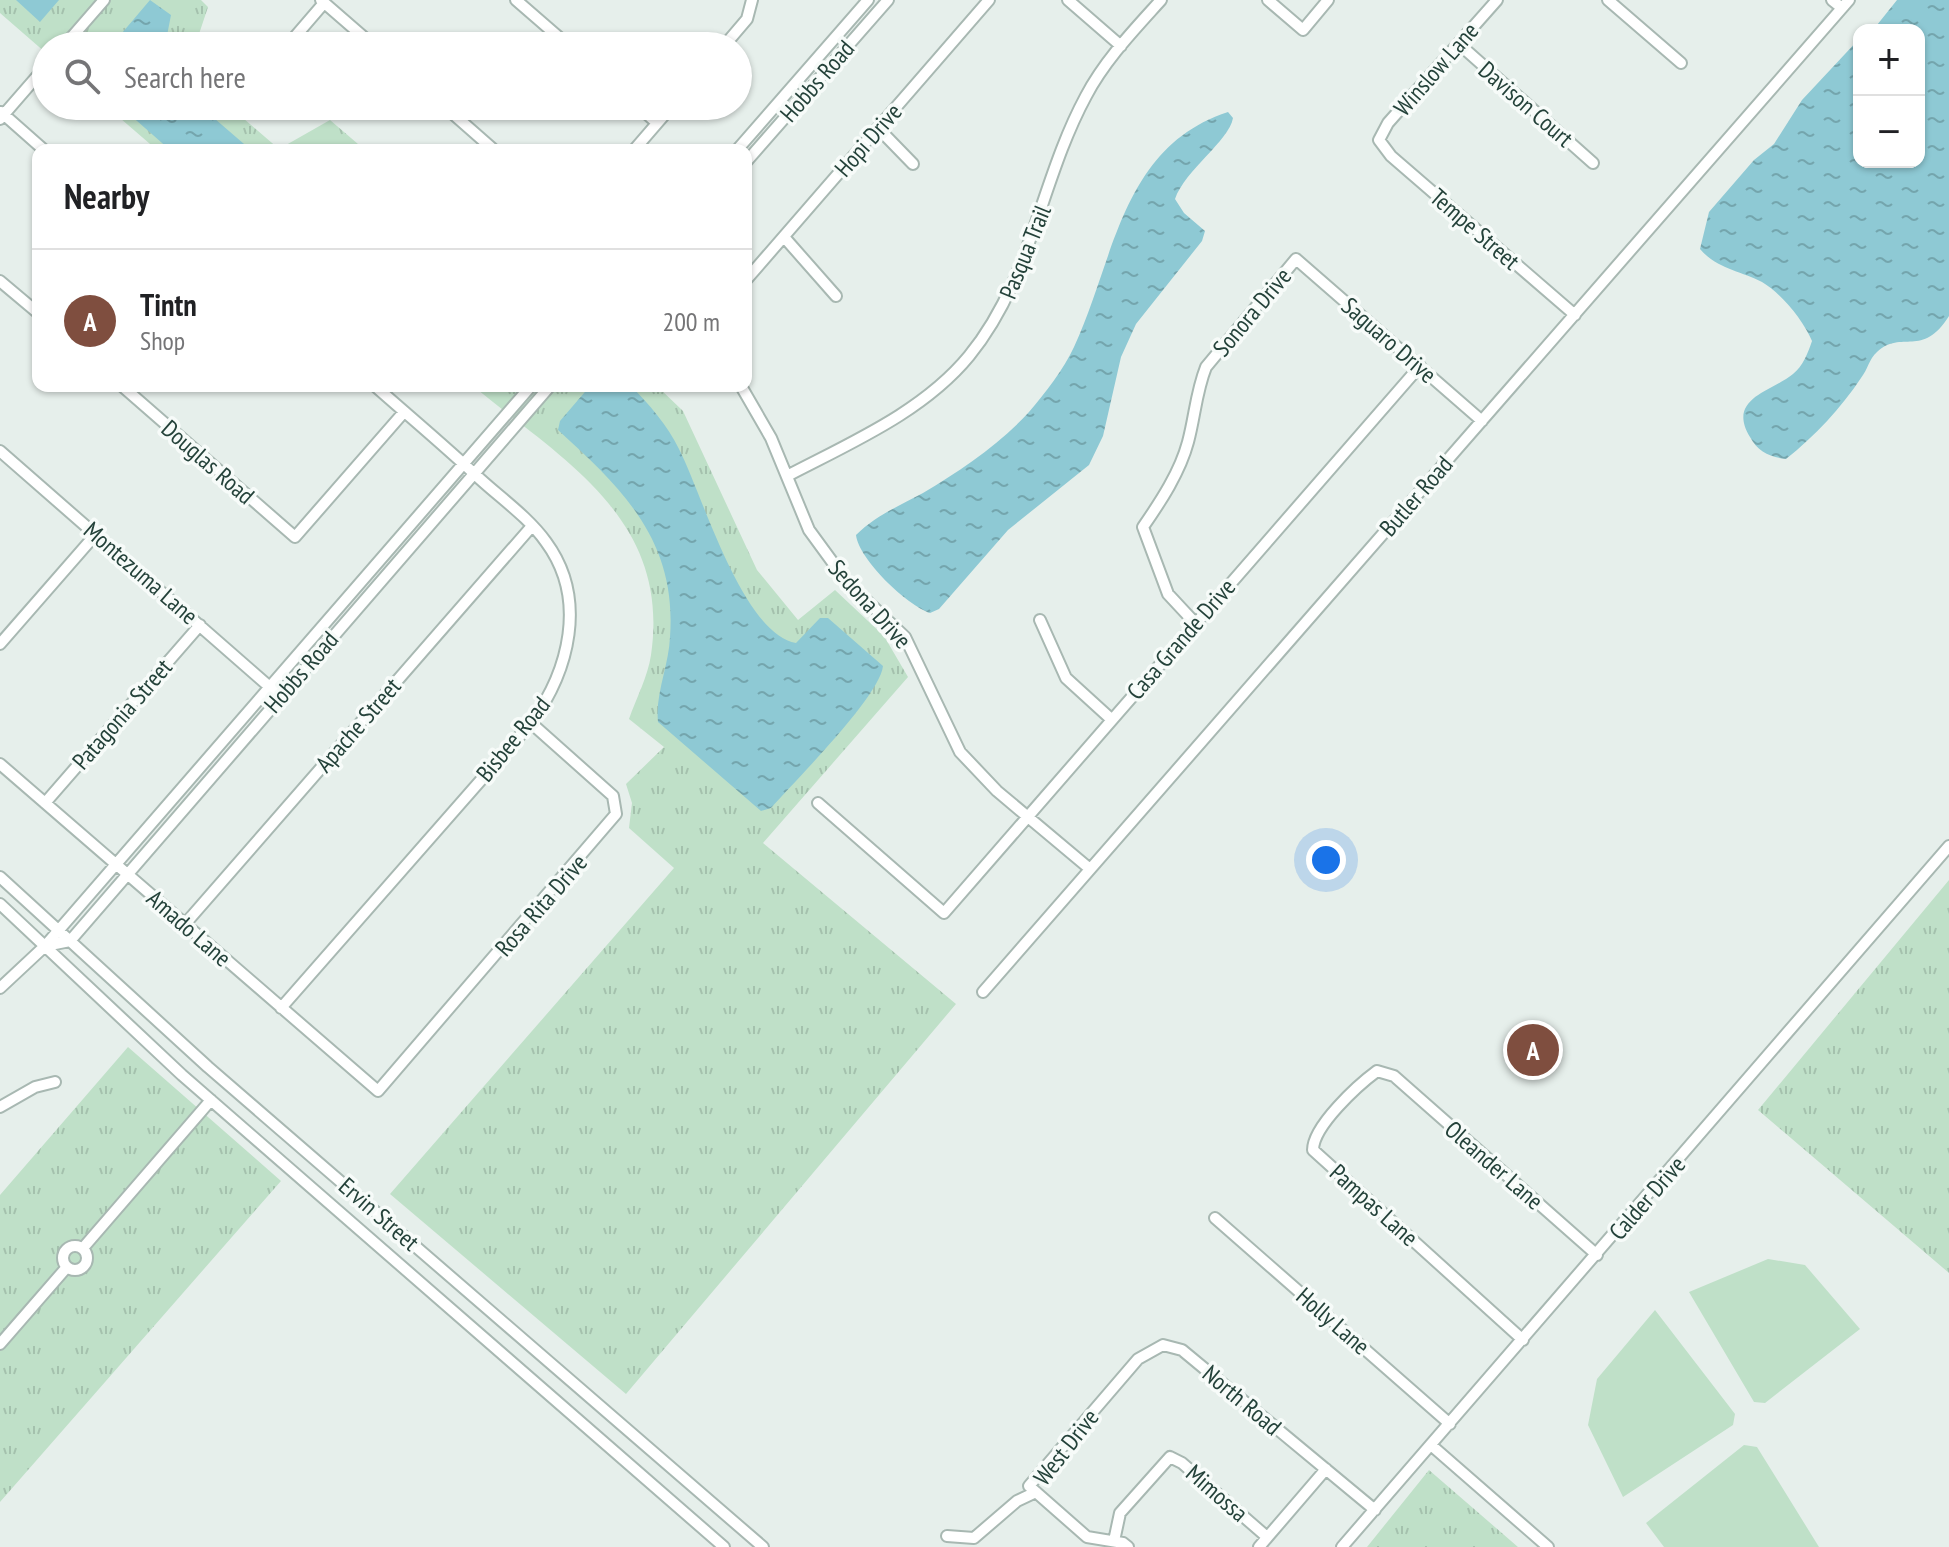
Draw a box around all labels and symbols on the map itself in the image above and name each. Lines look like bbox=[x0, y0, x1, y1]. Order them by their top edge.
street label: Winslow Lane bbox=[1387, 16, 1485, 122]
street label: Hobbs Road bbox=[773, 34, 861, 128]
street label: Davison Court bbox=[1472, 54, 1580, 154]
street label: Hopi Drive bbox=[828, 97, 908, 183]
street label: Tempe Street bbox=[1424, 182, 1527, 277]
street label: Pasqua Trail bbox=[992, 200, 1058, 303]
street label: Sonora Drive bbox=[1206, 261, 1298, 363]
street label: Saguaro Drive bbox=[1335, 290, 1443, 390]
street label: Douglas Road bbox=[155, 413, 261, 511]
street label: Butler Road bbox=[1373, 449, 1459, 543]
street label: Montezuma Lane bbox=[77, 515, 205, 631]
street label: Sedona Drive bbox=[822, 553, 918, 655]
street label: Casa Grande Drive bbox=[1120, 572, 1242, 706]
street label: Hobbs Road bbox=[257, 625, 345, 719]
street label: Patagonia Street bbox=[65, 652, 179, 776]
street label: Apache Street bbox=[309, 671, 408, 779]
street label: Bisbee Road bbox=[469, 690, 557, 788]
your location bbox=[1306, 840, 1346, 880]
street label: Rosa Rita Drive bbox=[488, 848, 594, 962]
street label: Amado Lane bbox=[140, 883, 238, 973]
pin: A bbox=[1507, 1020, 1559, 1080]
street label: Oleander Lane bbox=[1438, 1114, 1550, 1216]
street label: Calder Drive bbox=[1602, 1150, 1692, 1246]
street label: Pampas Lane bbox=[1323, 1157, 1425, 1253]
street label: Ervin Street bbox=[332, 1171, 426, 1258]
street label: Holly Lane bbox=[1290, 1281, 1376, 1361]
street label: North Road bbox=[1196, 1358, 1288, 1442]
street label: West Drive bbox=[1027, 1403, 1105, 1491]
street label: Mimossa bbox=[1180, 1458, 1254, 1528]

